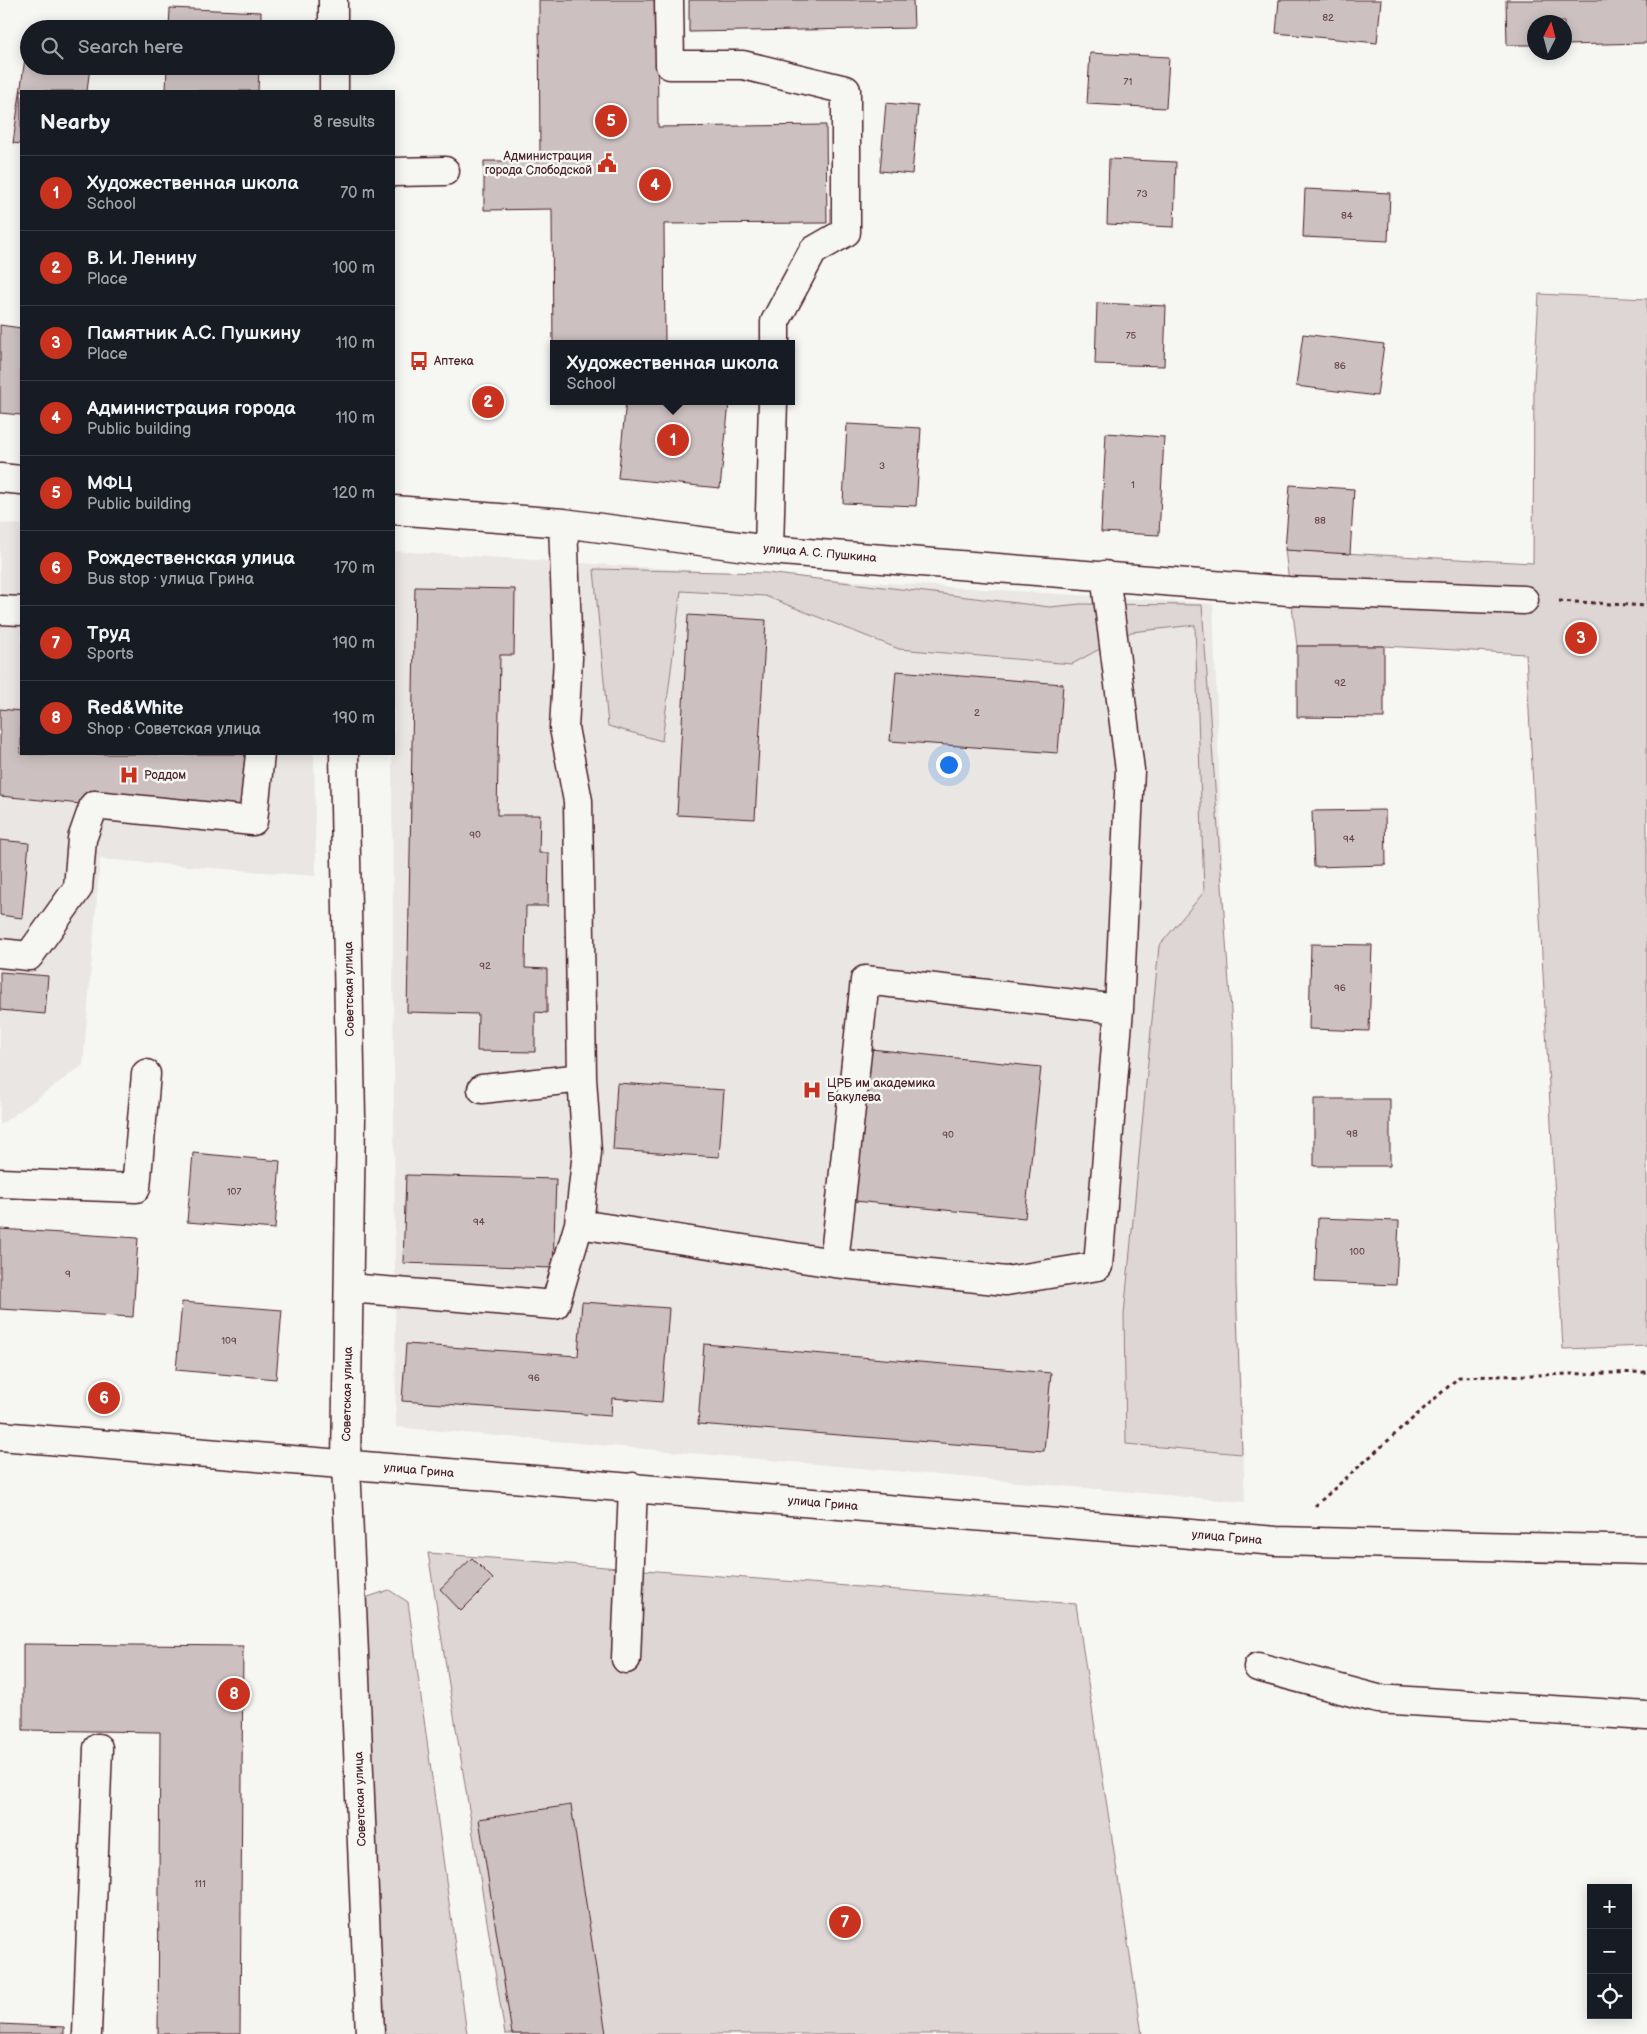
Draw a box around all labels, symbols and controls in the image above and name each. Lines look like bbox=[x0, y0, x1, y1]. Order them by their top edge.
house number: 82 bbox=[1322, 12, 1334, 24]
north arrow bbox=[1527, 15, 1572, 60]
search box bbox=[20, 20, 395, 75]
icon: search bbox=[38, 34, 66, 62]
text: Search here bbox=[78, 36, 183, 59]
house number: 71 bbox=[1124, 76, 1133, 88]
pin: 5 bbox=[595, 102, 627, 140]
text: Nearby bbox=[40, 110, 110, 135]
text: 8 results bbox=[313, 113, 375, 132]
place label: Администрация города Слободской bbox=[485, 149, 592, 178]
public building icon: Администрация города Слободской bbox=[596, 152, 618, 174]
pin: 4 bbox=[639, 166, 671, 204]
text: Художественная школа bbox=[87, 172, 298, 195]
text: 1 bbox=[53, 184, 59, 203]
text: 70 m bbox=[340, 184, 375, 203]
house number: 73 bbox=[1136, 188, 1148, 200]
text: School bbox=[87, 195, 136, 214]
house number: 84 bbox=[1341, 210, 1353, 222]
text: В. И. Ленину bbox=[87, 247, 197, 270]
text: 2 bbox=[51, 259, 61, 278]
text: 100 m bbox=[332, 259, 375, 278]
text: Place bbox=[87, 270, 128, 289]
text: Памятник А.С. Пушкину bbox=[87, 322, 301, 345]
house number: 75 bbox=[1126, 330, 1137, 342]
text: 3 bbox=[51, 334, 61, 353]
text: 110 m bbox=[336, 334, 375, 353]
popup bbox=[550, 340, 795, 405]
text: Place bbox=[87, 345, 128, 364]
bus stop icon: Аптека bbox=[408, 350, 430, 372]
text: Художественная школа bbox=[567, 352, 778, 375]
place label: Аптека bbox=[433, 354, 474, 369]
house number: 86 bbox=[1334, 360, 1346, 372]
text: School bbox=[567, 375, 616, 394]
pin: 2 bbox=[472, 383, 504, 421]
text: Администрация города bbox=[87, 397, 295, 420]
text: 4 bbox=[51, 409, 61, 428]
text: 110 m bbox=[336, 409, 375, 428]
text: Public building bbox=[87, 420, 191, 439]
pin: 1 bbox=[657, 421, 689, 459]
house number: 3 bbox=[879, 460, 885, 472]
text: МФЦ bbox=[87, 472, 132, 495]
house number: 1 bbox=[1131, 479, 1135, 491]
text: 5 bbox=[51, 484, 61, 503]
text: 120 m bbox=[332, 484, 375, 503]
text: Public building bbox=[87, 495, 191, 514]
house number: 88 bbox=[1314, 515, 1326, 527]
street label: улица А. С. Пушкина bbox=[763, 541, 877, 566]
text: Рождественская улица bbox=[87, 547, 295, 570]
text: 6 bbox=[51, 559, 61, 578]
text: 170 m bbox=[334, 559, 375, 578]
text: Bus stop · улица Грина bbox=[87, 570, 254, 589]
pin: 3 bbox=[1565, 619, 1597, 657]
text: Труд bbox=[87, 622, 130, 645]
text: 7 bbox=[52, 634, 60, 653]
text: 190 m bbox=[333, 634, 375, 653]
text: Sports bbox=[87, 645, 134, 664]
house number: 92 bbox=[1334, 677, 1346, 689]
text: Red&White bbox=[87, 697, 184, 720]
house number: 2 bbox=[974, 707, 980, 719]
text: 8 bbox=[51, 709, 61, 728]
text: 190 m bbox=[333, 709, 375, 728]
text: Shop · Советская улица bbox=[87, 720, 261, 739]
your location bbox=[936, 752, 962, 778]
hospital icon: Роддом bbox=[118, 764, 140, 786]
place label: Роддом bbox=[144, 768, 186, 783]
house number: 90 bbox=[469, 829, 481, 841]
house number: 94 bbox=[1343, 833, 1355, 845]
street label: Советская улица bbox=[341, 941, 358, 1037]
house number: 92 bbox=[479, 960, 491, 972]
house number: 96 bbox=[1334, 982, 1346, 994]
place label: ЦРБ им академика Бакулева bbox=[827, 1076, 935, 1105]
hospital icon: ЦРБ им академика Бакулева bbox=[801, 1079, 823, 1101]
house number: 98 bbox=[1346, 1128, 1358, 1140]
house number: 90 bbox=[942, 1129, 954, 1141]
house number: 107 bbox=[227, 1186, 241, 1198]
house number: 94 bbox=[473, 1216, 485, 1228]
house number: 100 bbox=[1349, 1246, 1365, 1258]
house number: 9 bbox=[65, 1268, 71, 1280]
house number: 109 bbox=[221, 1335, 237, 1347]
street label: Советская улица bbox=[339, 1346, 356, 1442]
house number: 96 bbox=[528, 1372, 540, 1384]
pin: 6 bbox=[88, 1379, 120, 1417]
street label: улица Грина bbox=[383, 1460, 455, 1481]
street label: улица Грина bbox=[787, 1493, 859, 1514]
street label: улица Грина bbox=[1191, 1527, 1263, 1548]
pin: 8 bbox=[218, 1675, 250, 1713]
street label: Советская улица bbox=[351, 1751, 370, 1847]
house number: 111 bbox=[194, 1878, 206, 1890]
map controls bbox=[1587, 1884, 1632, 2019]
button: + bbox=[1587, 1884, 1632, 1929]
pin: 7 bbox=[829, 1903, 861, 1941]
button: − bbox=[1587, 1929, 1632, 1974]
button: locate bbox=[1587, 1974, 1632, 2019]

